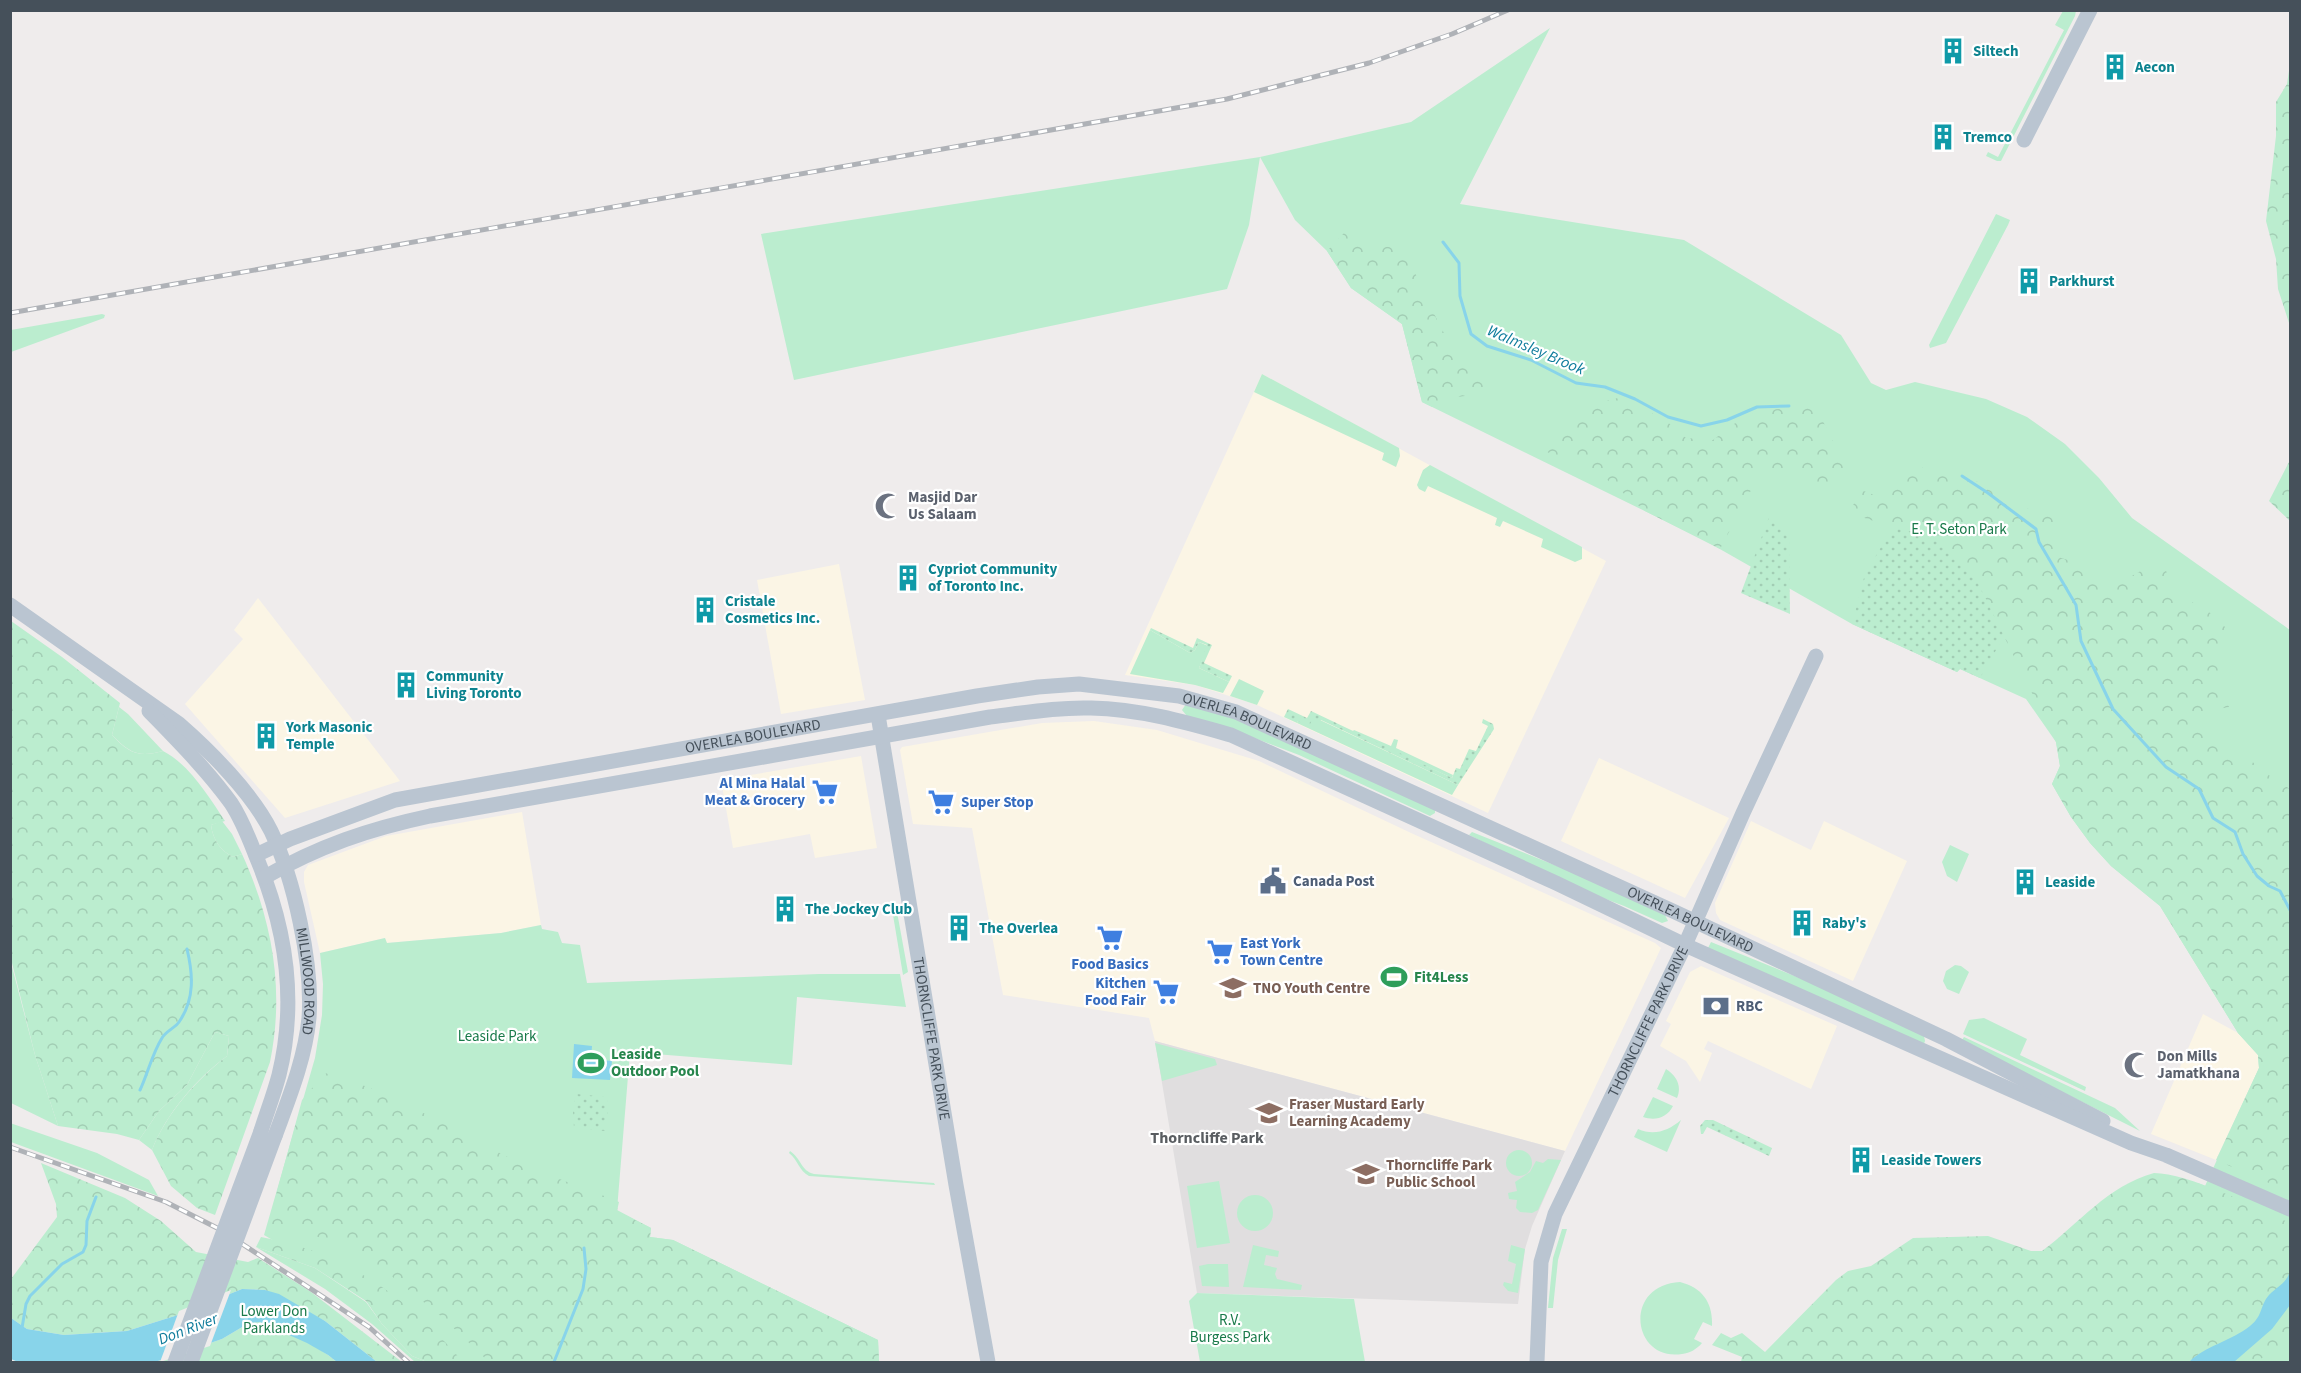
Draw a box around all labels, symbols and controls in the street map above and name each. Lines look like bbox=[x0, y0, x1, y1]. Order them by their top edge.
building icon: Siltech bbox=[1938, 36, 1968, 66]
place label: Siltech bbox=[1973, 41, 2019, 62]
building icon: Aecon bbox=[2100, 52, 2130, 82]
place label: Aecon bbox=[2134, 57, 2175, 78]
building icon: Tremco bbox=[1928, 122, 1958, 152]
place label: Tremco bbox=[1963, 127, 2012, 148]
building icon: Parkhurst bbox=[2014, 266, 2044, 296]
place label: Parkhurst bbox=[2049, 271, 2115, 292]
water label: Walmsley Brook bbox=[1484, 320, 1589, 381]
place label: Masjid Dar Us Salaam bbox=[908, 487, 977, 525]
mosque icon: Masjid Dar Us Salaam bbox=[873, 491, 903, 521]
park label: E. T. Seton Park bbox=[1911, 519, 2007, 540]
place label: Cypriot Community of Toronto Inc. bbox=[928, 559, 1057, 597]
building icon: Cypriot Community of Toronto Inc. bbox=[893, 563, 923, 593]
place label: Cristale Cosmetics Inc. bbox=[725, 591, 820, 629]
building icon: Cristale Cosmetics Inc. bbox=[690, 595, 720, 625]
place label: Community Living Toronto bbox=[426, 666, 522, 704]
building icon: Community Living Toronto bbox=[391, 670, 421, 700]
street label: OVERLEA BOULEVARD bbox=[1180, 687, 1315, 756]
street label: OVERLEA BOULEVARD bbox=[683, 714, 822, 759]
place label: York Masonic Temple bbox=[285, 717, 373, 755]
building icon: York Masonic Temple bbox=[251, 721, 281, 751]
place label: Al Mina Halal Meat & Grocery bbox=[705, 773, 806, 811]
supermarket icon: Al Mina Halal Meat & Grocery bbox=[810, 777, 840, 807]
supermarket icon: Super Stop bbox=[926, 787, 956, 817]
place label: Super Stop bbox=[961, 792, 1034, 813]
public building icon: Canada Post bbox=[1258, 866, 1288, 896]
building icon: Leaside bbox=[2010, 867, 2040, 897]
place label: Canada Post bbox=[1293, 871, 1375, 892]
place label: Leaside bbox=[2045, 872, 2095, 893]
street label: OVERLEA BOULEVARD bbox=[1624, 881, 1757, 958]
building icon: The Jockey Club bbox=[770, 894, 800, 924]
place label: The Jockey Club bbox=[805, 899, 912, 920]
building icon: Raby's bbox=[1787, 908, 1817, 938]
building icon: The Overlea bbox=[944, 913, 974, 943]
place label: Raby's bbox=[1822, 913, 1866, 934]
place label: The Overlea bbox=[979, 918, 1058, 939]
supermarket icon: Food Basics bbox=[1095, 923, 1125, 953]
street label: MILLWOOD ROAD bbox=[291, 926, 320, 1037]
place label: East York Town Centre bbox=[1240, 933, 1323, 971]
supermarket icon: East York Town Centre bbox=[1205, 937, 1235, 967]
street label: THORNCLIFFE PARK DRIVE bbox=[1603, 942, 1694, 1100]
place label: Food Basics bbox=[1071, 954, 1149, 975]
street label: THORNCLIFFE PARK DRIVE bbox=[908, 955, 956, 1122]
sports icon: Fit4Less bbox=[1379, 962, 1409, 992]
place label: Fit4Less bbox=[1414, 967, 1469, 988]
place label: Kitchen Food Fair bbox=[1085, 973, 1146, 1011]
school or university icon: TNO Youth Centre bbox=[1218, 973, 1248, 1003]
supermarket icon: Kitchen Food Fair bbox=[1151, 977, 1181, 1007]
place label: TNO Youth Centre bbox=[1253, 978, 1370, 999]
bank icon: RBC bbox=[1701, 991, 1731, 1021]
place label: RBC bbox=[1736, 996, 1763, 1017]
park label: Leaside Park bbox=[458, 1026, 537, 1047]
place label: Leaside Outdoor Pool bbox=[611, 1044, 700, 1082]
place label: Don Mills Jamatkhana bbox=[2157, 1046, 2240, 1084]
sports icon: Leaside Outdoor Pool bbox=[576, 1048, 606, 1078]
mosque icon: Don Mills Jamatkhana bbox=[2122, 1050, 2152, 1080]
place label: Fraser Mustard Early Learning Academy bbox=[1289, 1094, 1425, 1132]
school or university icon: Fraser Mustard Early Learning Academy bbox=[1254, 1098, 1284, 1128]
district label: Thorncliffe Park bbox=[1150, 1127, 1264, 1149]
building icon: Leaside Towers bbox=[1846, 1145, 1876, 1175]
place label: Leaside Towers bbox=[1881, 1150, 1982, 1171]
place label: Thorncliffe Park Public School bbox=[1386, 1155, 1493, 1193]
school or university icon: Thorncliffe Park Public School bbox=[1351, 1159, 1381, 1189]
park label: Lower Don Parklands bbox=[240, 1301, 308, 1339]
water label: Don River bbox=[155, 1307, 222, 1350]
park label: R.V. Burgess Park bbox=[1190, 1310, 1271, 1348]

